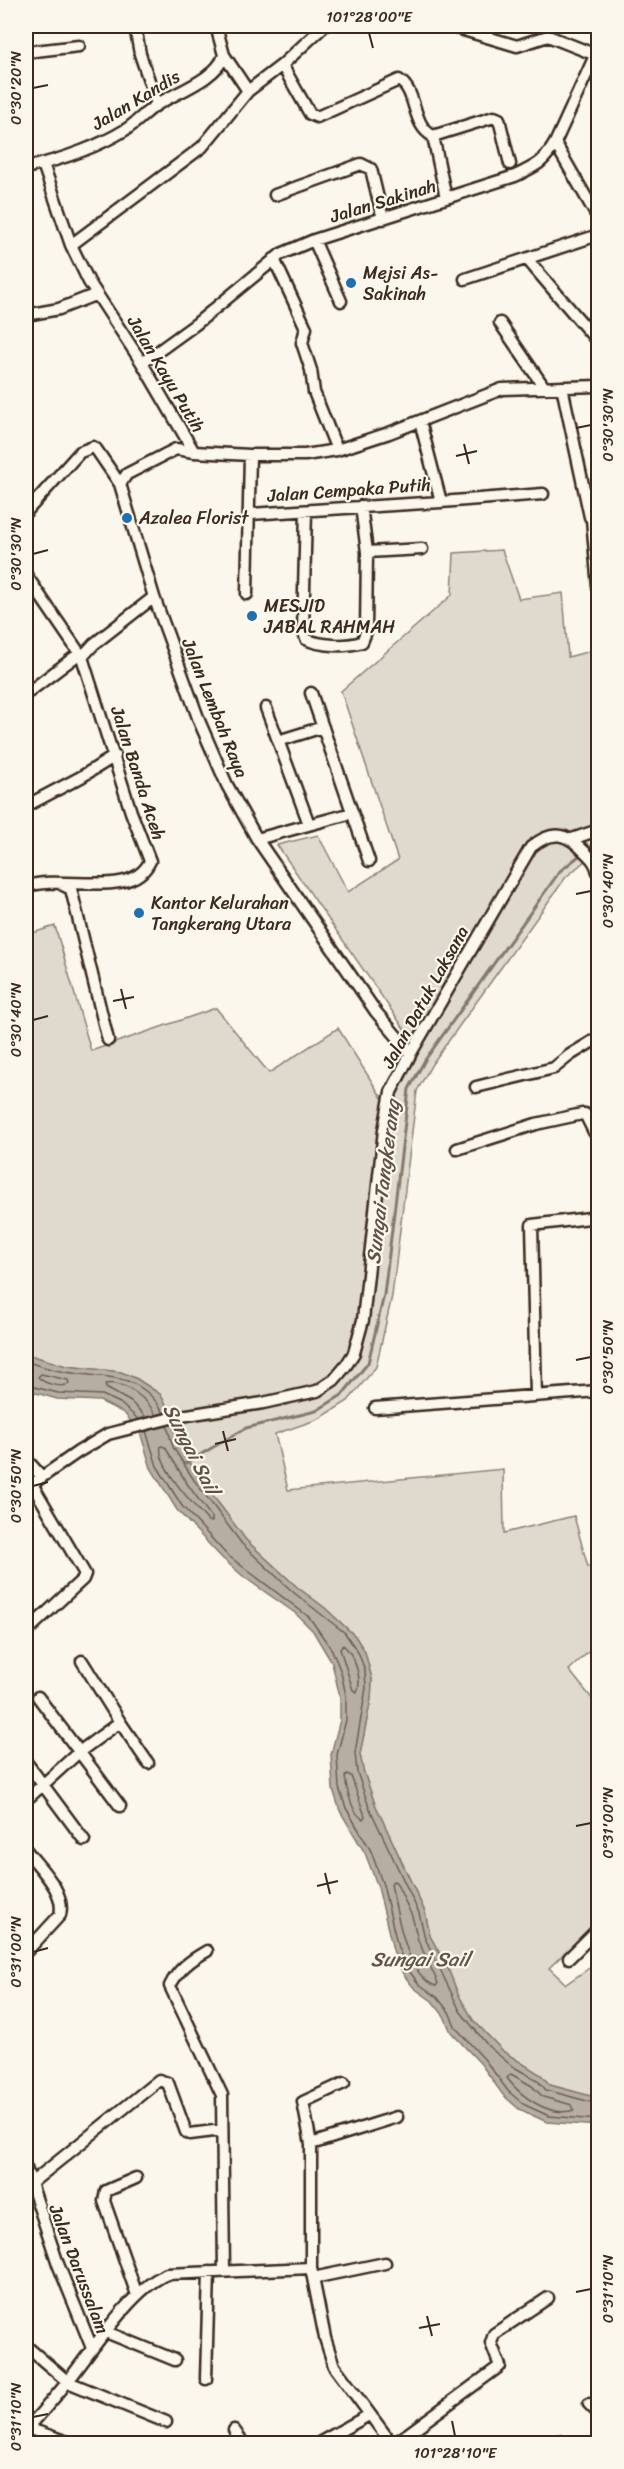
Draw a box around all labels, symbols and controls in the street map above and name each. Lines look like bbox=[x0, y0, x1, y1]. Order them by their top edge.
text: 101°28'00"E bbox=[326, 4, 413, 30]
text: 0°30'20"N bbox=[3, 50, 29, 125]
street label: Jalan Kandis bbox=[85, 61, 187, 140]
street label: Jalan Sakinah bbox=[325, 170, 440, 233]
place label: Mejsi As- Sakinah bbox=[363, 257, 438, 310]
marker: Mejsi As- Sakinah bbox=[344, 276, 358, 290]
street label: Jalan Kayu Putih bbox=[118, 308, 214, 439]
text: 0°30'30"N bbox=[595, 388, 621, 462]
street label: Jalan Cempaka Putih bbox=[265, 468, 432, 512]
place label: Azalea Florist bbox=[138, 502, 249, 534]
marker: Azalea Florist bbox=[120, 511, 134, 525]
text: 0°30'30"N bbox=[3, 517, 29, 591]
place label: MESJID JABAL RAHMAH bbox=[263, 590, 395, 643]
marker: MESJID JABAL RAHMAH bbox=[245, 609, 259, 623]
street label: Jalan Lembah Raya bbox=[172, 632, 258, 783]
street label: Jalan Banda Aceh bbox=[101, 701, 175, 844]
text: 0°30'40"N bbox=[595, 853, 621, 928]
place label: Kantor Kelurahan Tangkerang Utara bbox=[151, 887, 292, 940]
marker: Kantor Kelurahan Tangkerang Utara bbox=[132, 906, 146, 920]
street label: Jalan Datuk Laksana bbox=[372, 920, 478, 1075]
text: 0°30'40"N bbox=[3, 982, 29, 1057]
water label: Sungai Tangkerang bbox=[356, 1096, 411, 1266]
text: 0°30'50"N bbox=[595, 1319, 621, 1394]
water label: Sungai Sail bbox=[153, 1397, 231, 1505]
text: 0°30'50"N bbox=[3, 1448, 29, 1523]
text: 0°31'00"N bbox=[595, 1787, 621, 1859]
text: 0°31'00"N bbox=[3, 1916, 29, 1988]
water label: Sungai Sail bbox=[371, 1942, 474, 1977]
street label: Jalan Darussalam bbox=[39, 2199, 118, 2339]
text: 0°31'10"N bbox=[595, 2254, 621, 2323]
text: 0°31'10"N bbox=[3, 2382, 29, 2451]
text: 101°28'10"E bbox=[414, 2440, 498, 2466]

